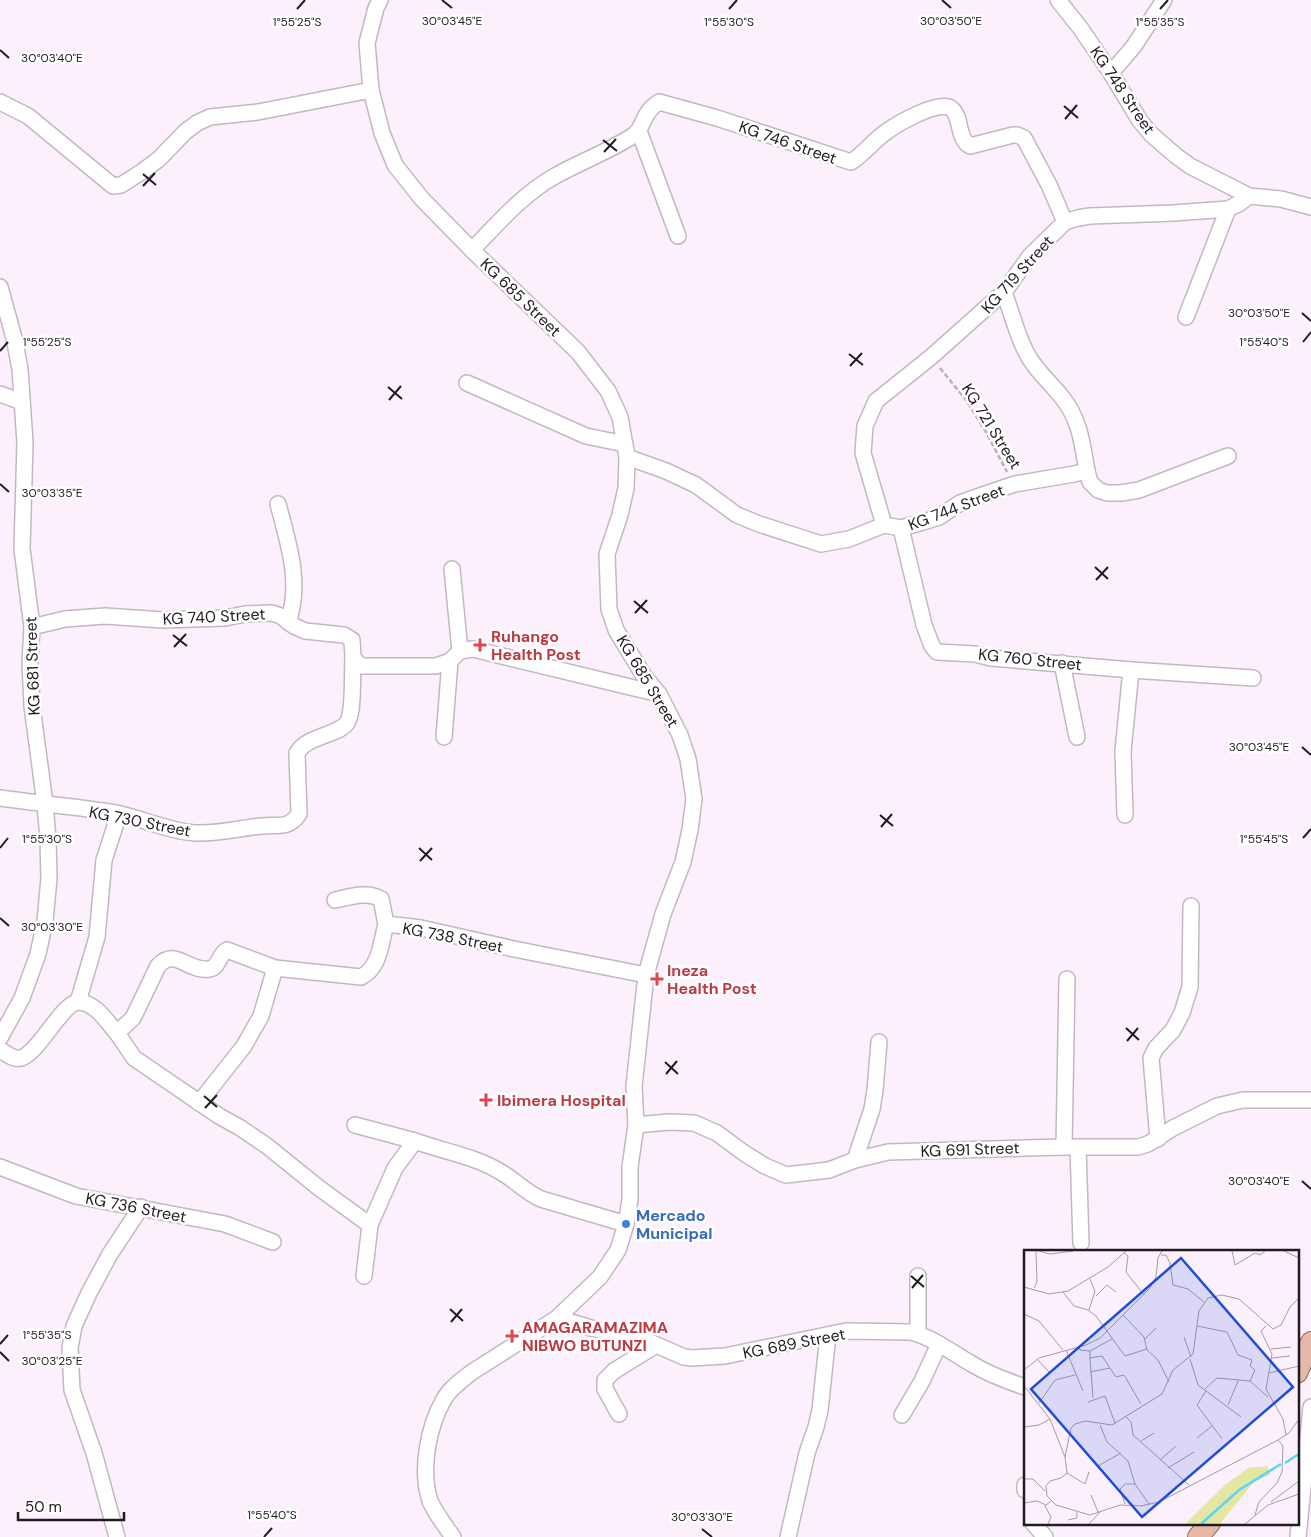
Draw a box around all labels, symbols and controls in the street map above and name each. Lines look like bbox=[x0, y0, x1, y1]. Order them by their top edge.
text: 30°03'45"E bbox=[422, 13, 483, 29]
text: 30°03'50"E bbox=[920, 13, 982, 29]
text: 1°55'25"S bbox=[273, 14, 321, 30]
text: 1°55'30"S bbox=[704, 14, 754, 30]
text: 1°55'35"S bbox=[1136, 14, 1184, 30]
street label: KG 748 Street bbox=[1085, 42, 1160, 138]
text: 30°03'40"E bbox=[21, 50, 83, 66]
street label: KG 746 Street bbox=[736, 116, 839, 169]
street label: KG 719 Street bbox=[977, 231, 1058, 318]
street label: KG 685 Street bbox=[476, 254, 565, 341]
text: 30°03'50"E bbox=[1228, 305, 1290, 321]
text: 1°55'25"S bbox=[23, 334, 71, 350]
text: 1°55'40"S bbox=[1239, 334, 1289, 350]
street label: KG 721 Street bbox=[957, 380, 1026, 473]
street label: KG 744 Street bbox=[905, 479, 1007, 535]
text: 30°03'35"E bbox=[21, 485, 83, 501]
street label: KG 740 Street bbox=[162, 603, 266, 630]
street label: KG 681 Street bbox=[20, 616, 45, 716]
place label: Ruhango Health Post bbox=[491, 626, 581, 665]
street label: KG 685 Street bbox=[612, 631, 683, 731]
marker: Ruhango Health Post bbox=[473, 638, 487, 652]
street label: KG 760 Street bbox=[977, 644, 1083, 675]
text: 30°03'45"E bbox=[1229, 739, 1290, 755]
street label: KG 730 Street bbox=[87, 801, 193, 842]
text: 1°55'30"S bbox=[22, 831, 72, 847]
text: 1°55'45"S bbox=[1240, 831, 1288, 847]
street label: KG 738 Street bbox=[401, 917, 505, 958]
text: 30°03'30"E bbox=[21, 919, 83, 935]
place label: Ineza Health Post bbox=[667, 960, 757, 999]
marker: Ineza Health Post bbox=[651, 973, 663, 985]
place label: Ibimera Hospital bbox=[497, 1090, 626, 1111]
marker: Ibimera Hospital bbox=[479, 1093, 493, 1107]
street label: KG 691 Street bbox=[920, 1137, 1020, 1162]
text: 30°03'40"E bbox=[1228, 1173, 1290, 1189]
street label: KG 736 Street bbox=[84, 1187, 188, 1228]
place label: Mercado Municipal bbox=[636, 1205, 713, 1244]
marker: Mercado Municipal bbox=[620, 1218, 632, 1230]
inset map bbox=[1024, 1250, 1298, 1524]
place label: AMAGARAMAZIMA NIBWO BUTUNZI bbox=[522, 1317, 668, 1356]
street label: KG 689 Street bbox=[741, 1323, 847, 1364]
text: 1°55'35"S bbox=[23, 1327, 71, 1343]
marker: AMAGARAMAZIMA NIBWO BUTUNZI bbox=[506, 1330, 518, 1342]
text: 30°03'25"E bbox=[22, 1353, 83, 1369]
scale bar bbox=[18, 1490, 124, 1522]
text: 50 m bbox=[25, 1497, 62, 1517]
text: 1°55'40"S bbox=[247, 1507, 297, 1523]
text: 30°03'30"E bbox=[671, 1509, 733, 1525]

